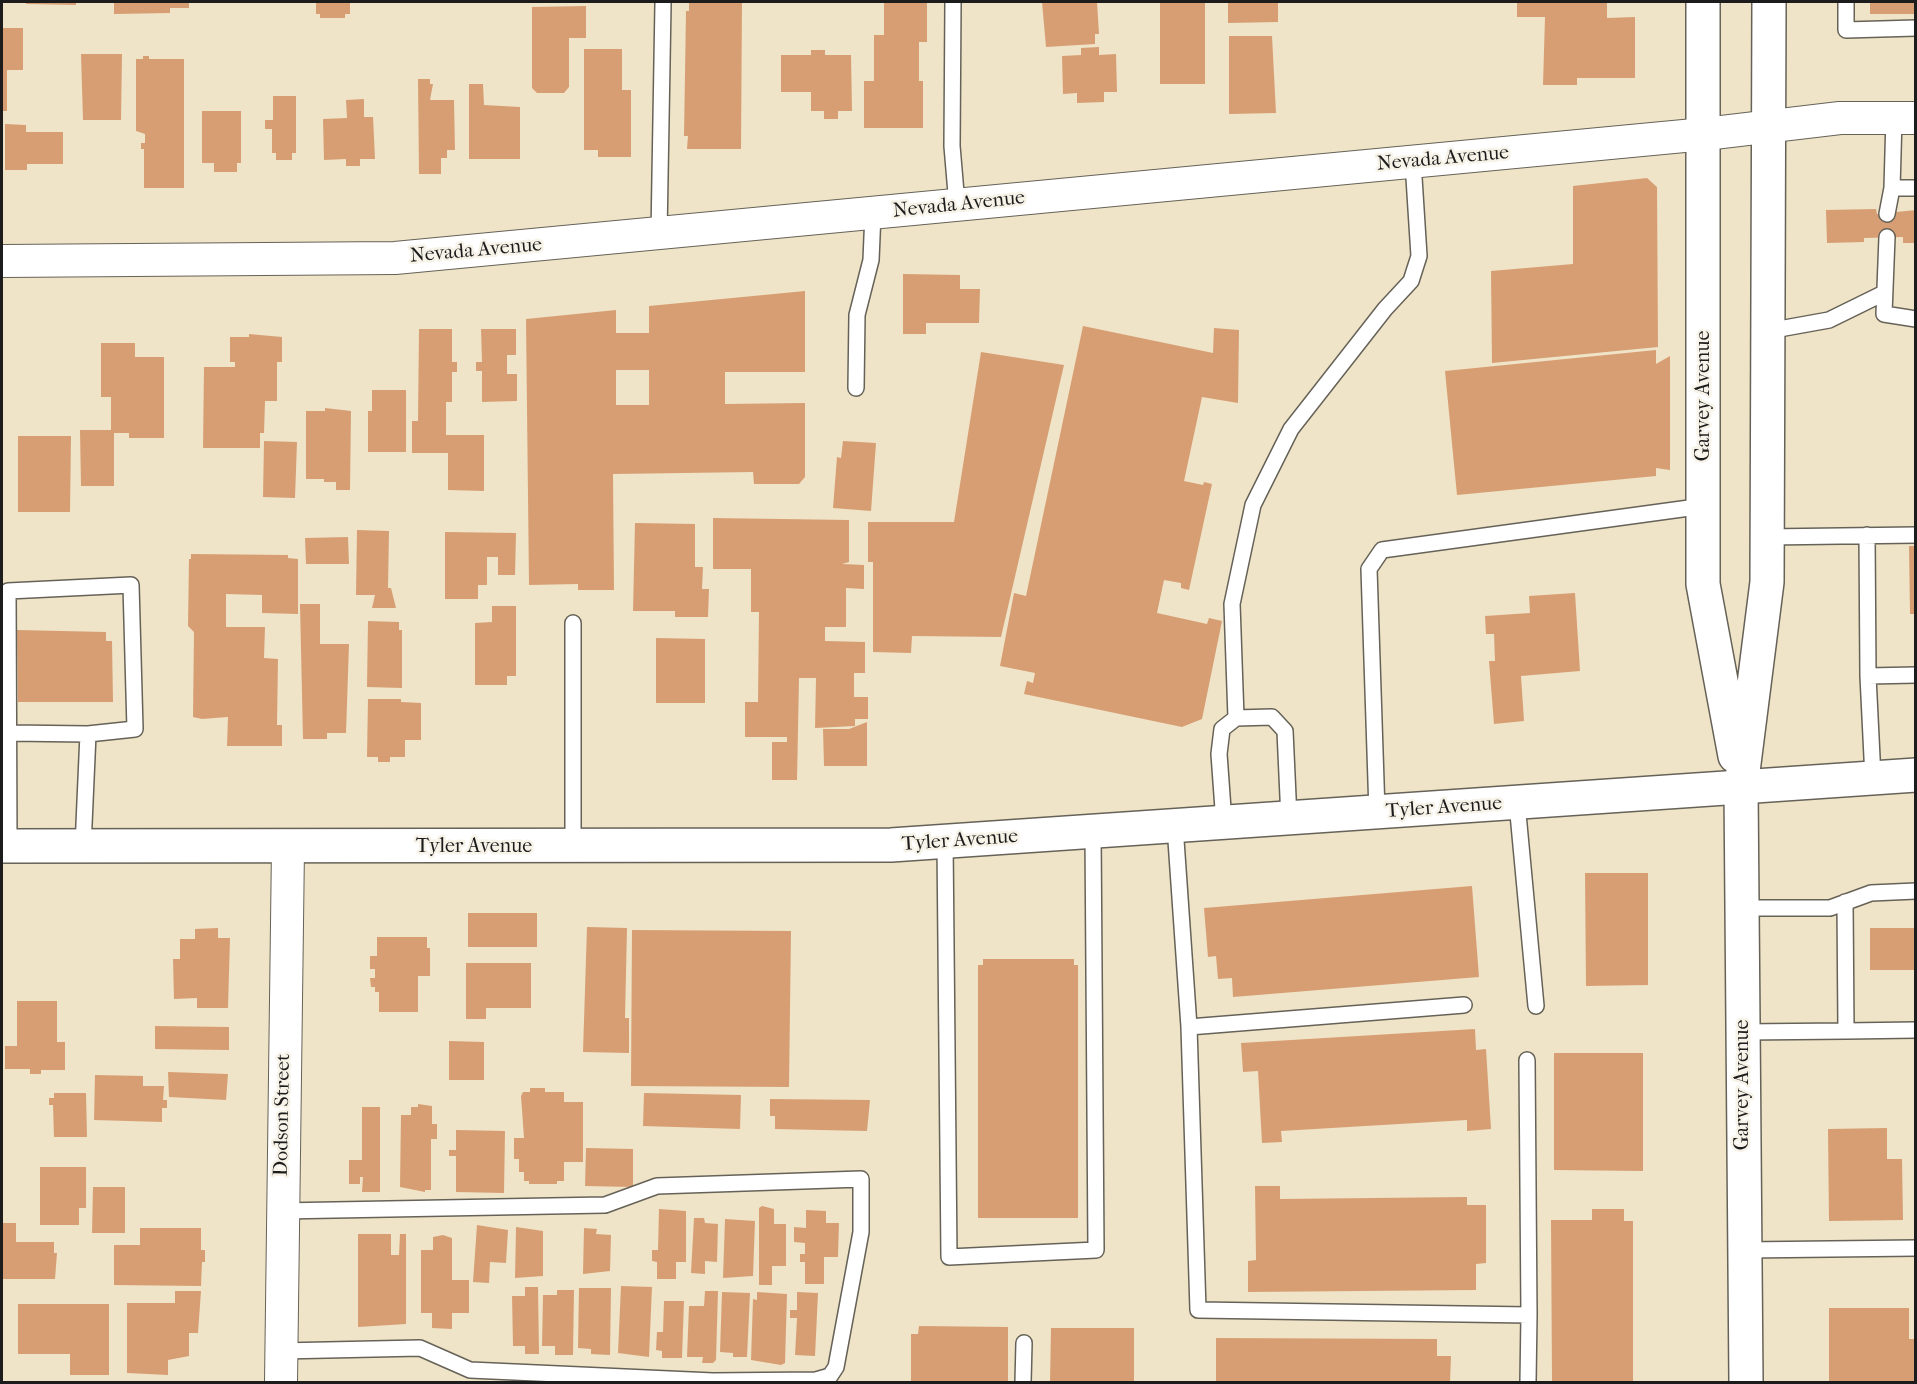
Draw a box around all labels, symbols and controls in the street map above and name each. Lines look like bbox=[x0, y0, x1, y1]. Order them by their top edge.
street label: Nevada Avenue bbox=[1376, 141, 1510, 177]
street label: Nevada Avenue bbox=[892, 186, 1026, 224]
street label: Nevada Avenue bbox=[409, 233, 543, 269]
street label: Garvey Avenue bbox=[1692, 331, 1716, 461]
street label: Tyler Avenue bbox=[1385, 792, 1503, 824]
street label: Tyler Avenue bbox=[901, 825, 1019, 857]
street label: Tyler Avenue bbox=[416, 835, 532, 859]
street label: Garvey Avenue bbox=[1731, 1020, 1755, 1150]
street label: Dodson Street bbox=[270, 1054, 296, 1176]

